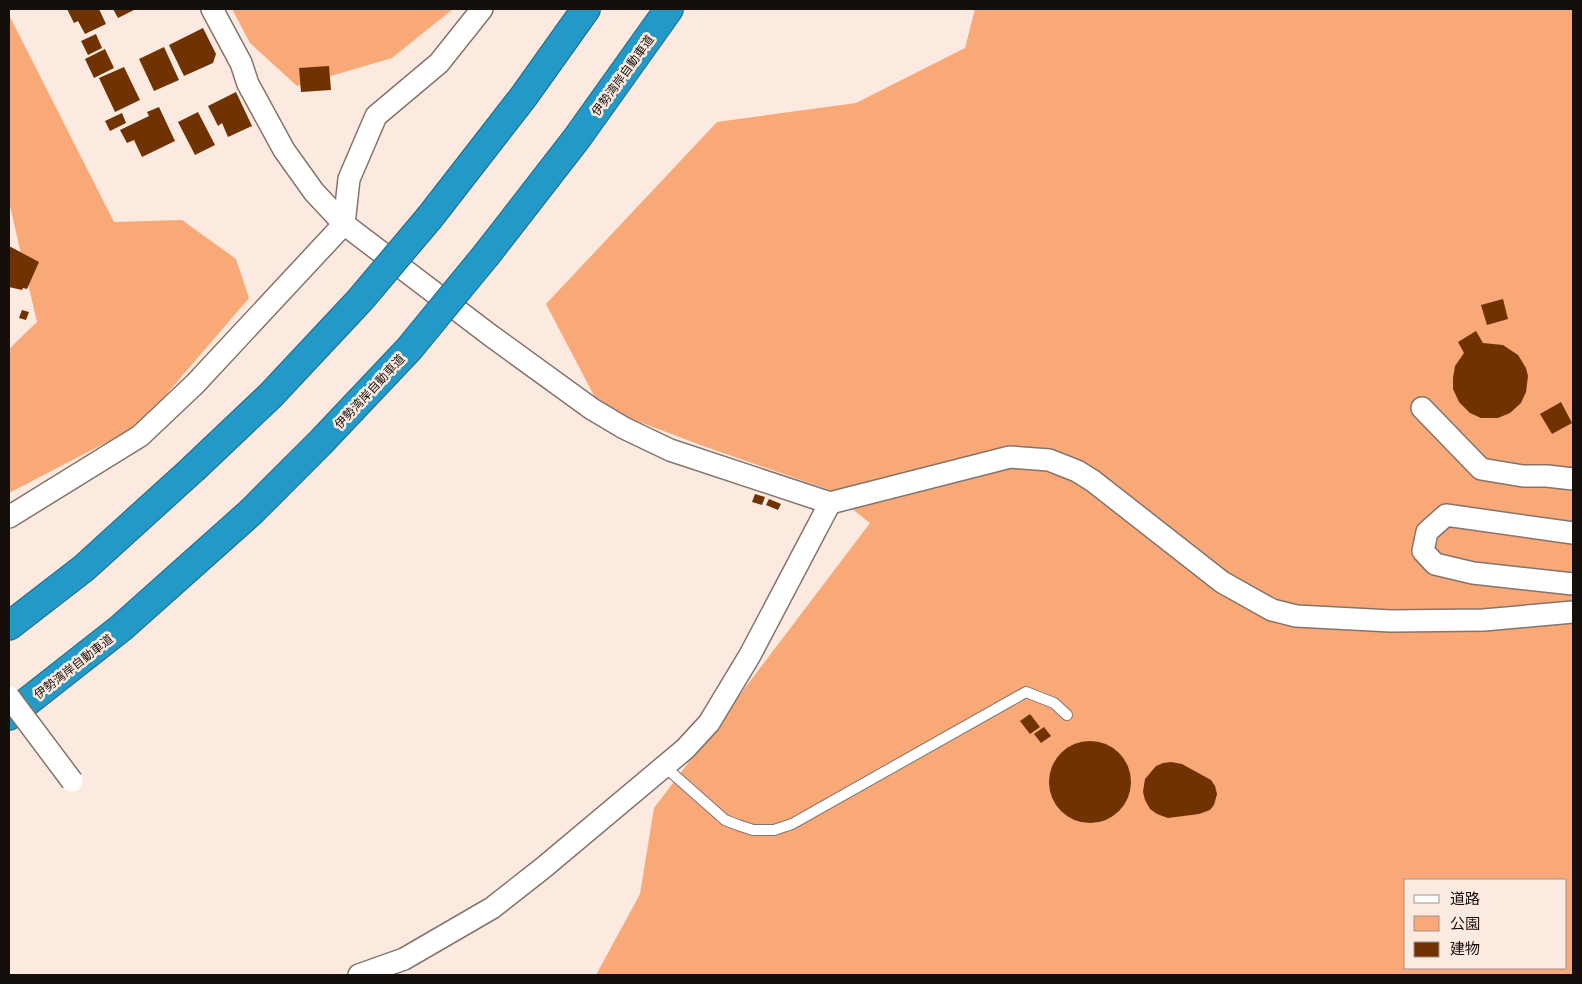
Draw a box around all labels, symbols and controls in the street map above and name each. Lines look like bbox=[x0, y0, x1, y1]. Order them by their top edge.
street label: 伊勢湾岸自動車道 bbox=[588, 32, 656, 118]
street label: 伊勢湾岸自動車道 bbox=[331, 351, 407, 431]
street label: 伊勢湾岸自動車道 bbox=[31, 631, 115, 701]
legend bbox=[1404, 879, 1567, 969]
text: 道路 bbox=[1450, 889, 1480, 907]
text: 公園 bbox=[1450, 914, 1480, 932]
text: 建物 bbox=[1450, 939, 1480, 957]

